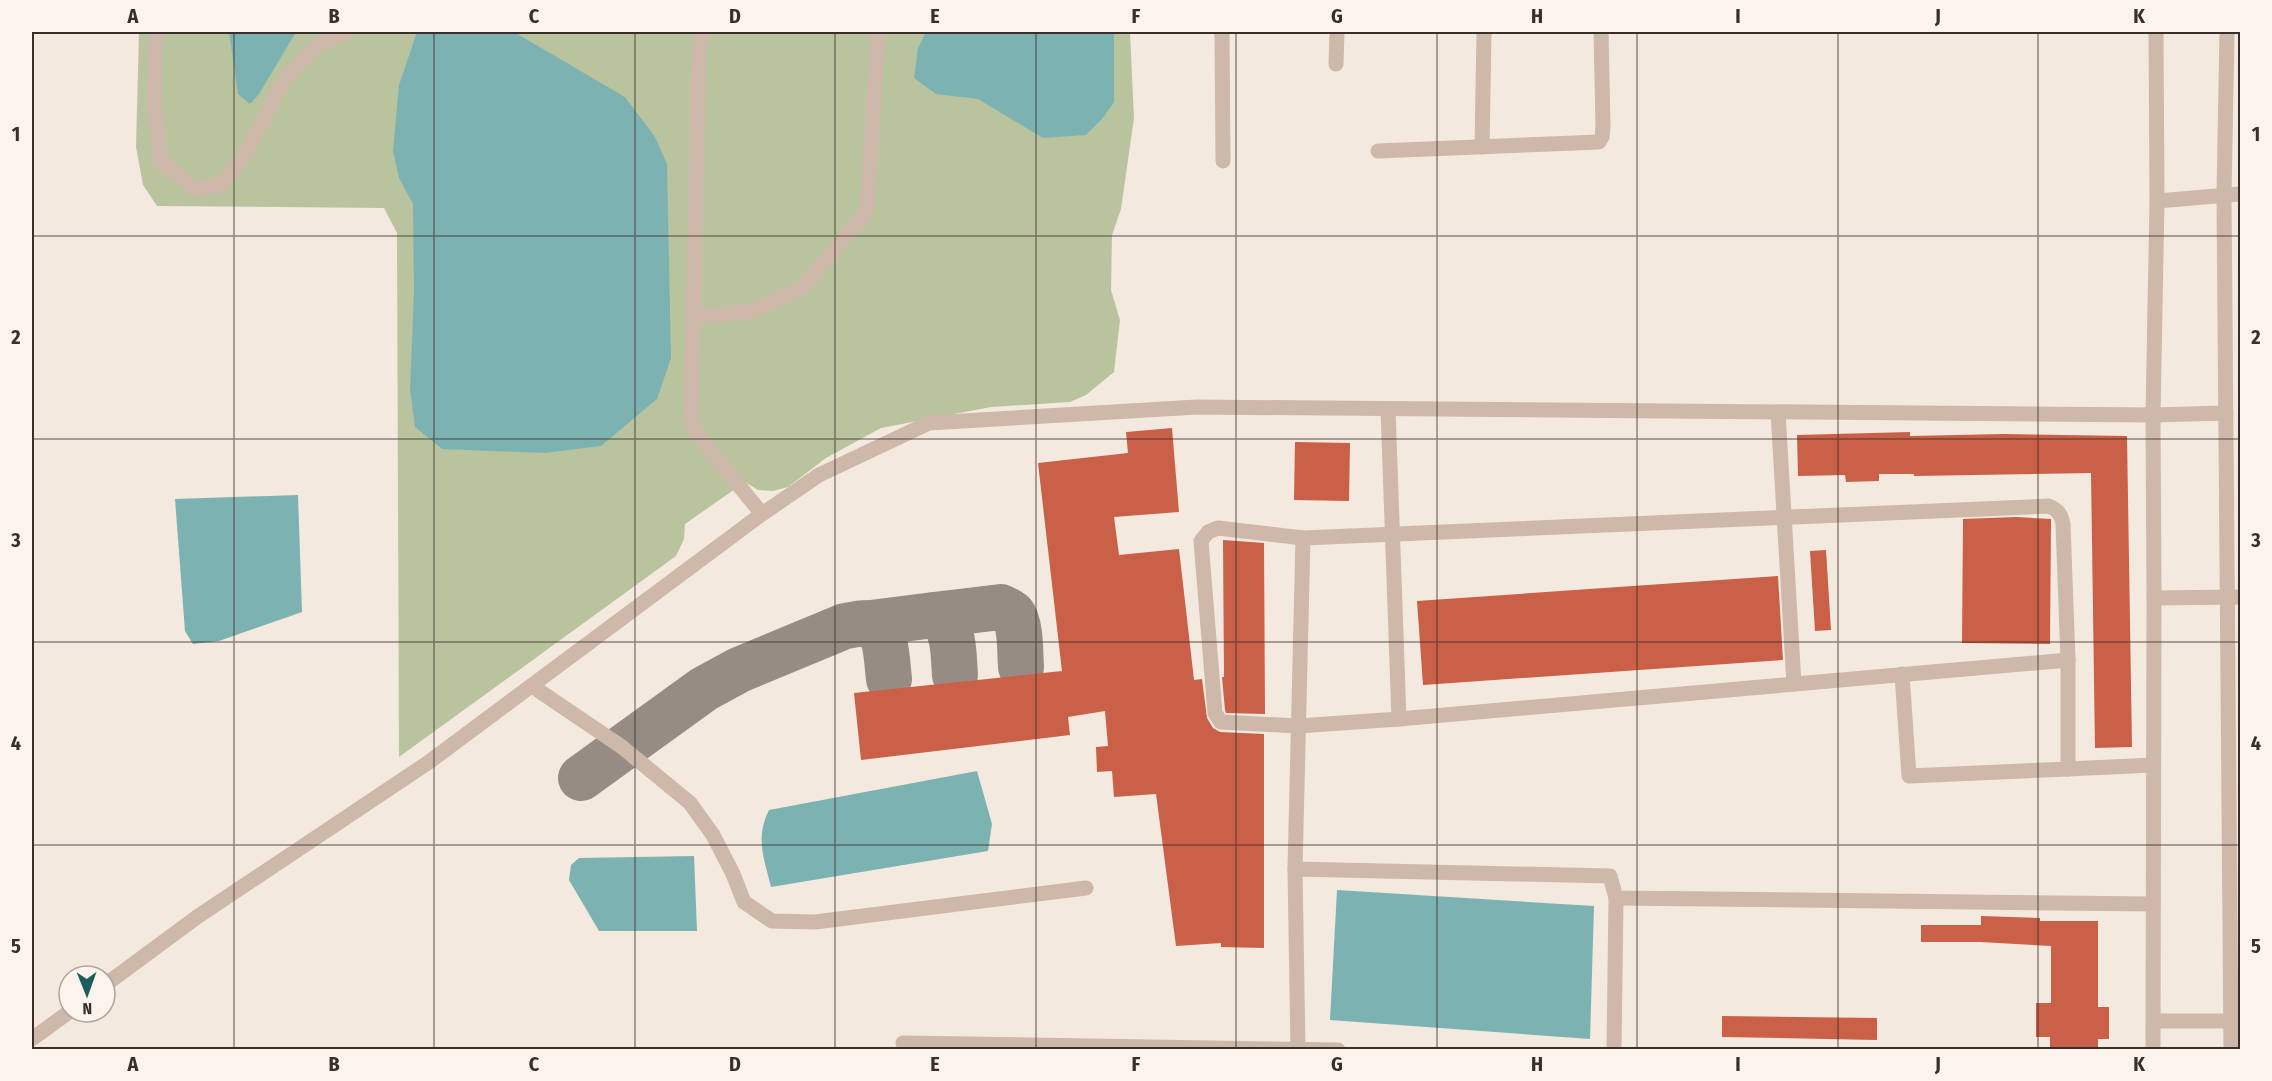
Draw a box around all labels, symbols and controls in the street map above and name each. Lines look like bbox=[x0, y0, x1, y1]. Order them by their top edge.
text: A bbox=[127, 4, 140, 28]
text: B bbox=[328, 4, 340, 28]
text: C bbox=[529, 4, 540, 28]
text: D bbox=[729, 4, 741, 28]
text: E bbox=[930, 4, 940, 28]
text: F bbox=[1132, 4, 1141, 28]
text: G bbox=[1331, 4, 1343, 28]
text: H bbox=[1531, 4, 1543, 28]
text: I bbox=[1735, 4, 1741, 28]
text: J bbox=[1934, 4, 1941, 28]
text: K bbox=[2133, 4, 2145, 28]
text: 1 bbox=[12, 122, 20, 146]
text: 1 bbox=[2252, 122, 2260, 146]
text: 2 bbox=[10, 325, 21, 349]
text: 2 bbox=[2250, 325, 2261, 349]
text: 3 bbox=[10, 528, 21, 552]
text: 3 bbox=[2250, 528, 2261, 552]
text: 4 bbox=[11, 731, 21, 755]
text: 4 bbox=[2251, 731, 2261, 755]
text: 5 bbox=[11, 934, 21, 958]
text: 5 bbox=[2251, 934, 2261, 958]
north arrow bbox=[57, 964, 117, 1024]
text: N bbox=[82, 999, 92, 1018]
text: A bbox=[127, 1052, 140, 1076]
text: B bbox=[328, 1052, 340, 1076]
text: C bbox=[529, 1052, 540, 1076]
text: D bbox=[729, 1052, 741, 1076]
text: E bbox=[930, 1052, 940, 1076]
text: F bbox=[1132, 1052, 1141, 1076]
text: G bbox=[1331, 1052, 1343, 1076]
text: H bbox=[1531, 1052, 1543, 1076]
text: I bbox=[1735, 1052, 1741, 1076]
text: J bbox=[1934, 1052, 1941, 1076]
text: K bbox=[2133, 1052, 2145, 1076]

